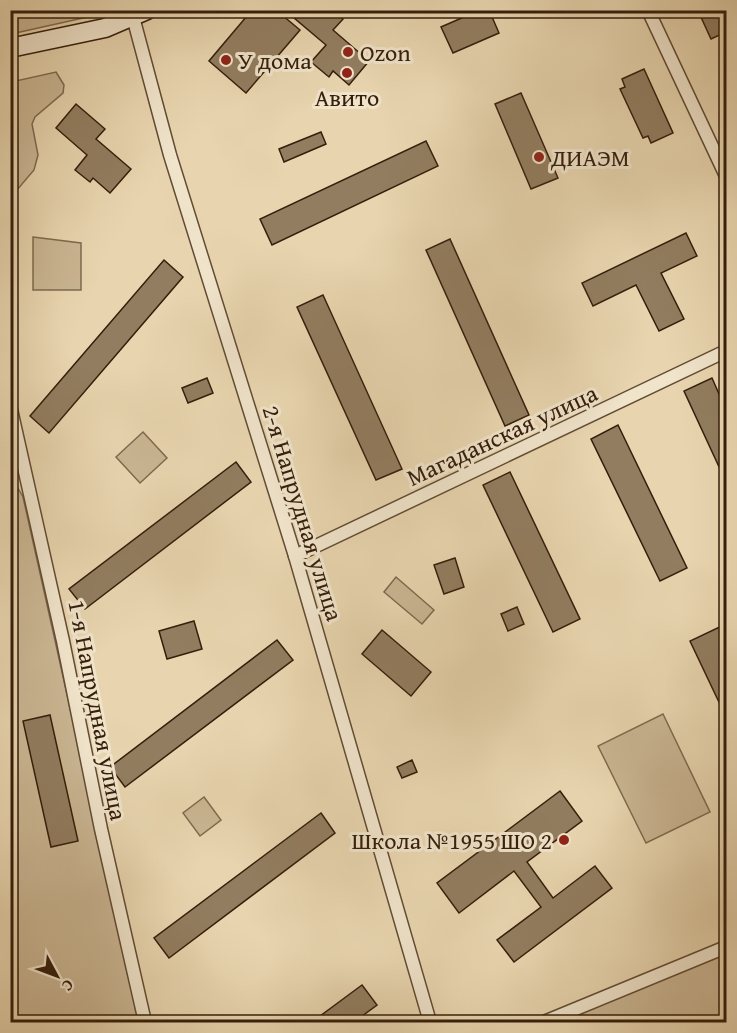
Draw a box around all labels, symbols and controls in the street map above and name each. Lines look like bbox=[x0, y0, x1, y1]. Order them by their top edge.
place label: Ozon bbox=[360, 35, 411, 70]
place label: У дома bbox=[238, 43, 312, 78]
marker: Ozon bbox=[341, 45, 355, 59]
marker: У дома bbox=[219, 53, 233, 67]
marker: Авито bbox=[340, 66, 354, 80]
place label: Авито bbox=[315, 80, 379, 115]
place label: ДИАЭМ bbox=[550, 140, 630, 175]
marker: ДИАЭМ bbox=[532, 150, 546, 164]
street label: Магаданская улица bbox=[401, 375, 604, 495]
street label: 2-я Напрудная улица bbox=[254, 401, 353, 626]
street label: 1-я Напрудная улица bbox=[59, 597, 137, 824]
place label: Школа №1955 ШО 2 bbox=[352, 823, 552, 858]
marker: Школа №1955 ШО 2 bbox=[557, 833, 571, 847]
north arrow bbox=[27, 946, 87, 1006]
text: С bbox=[56, 975, 80, 997]

